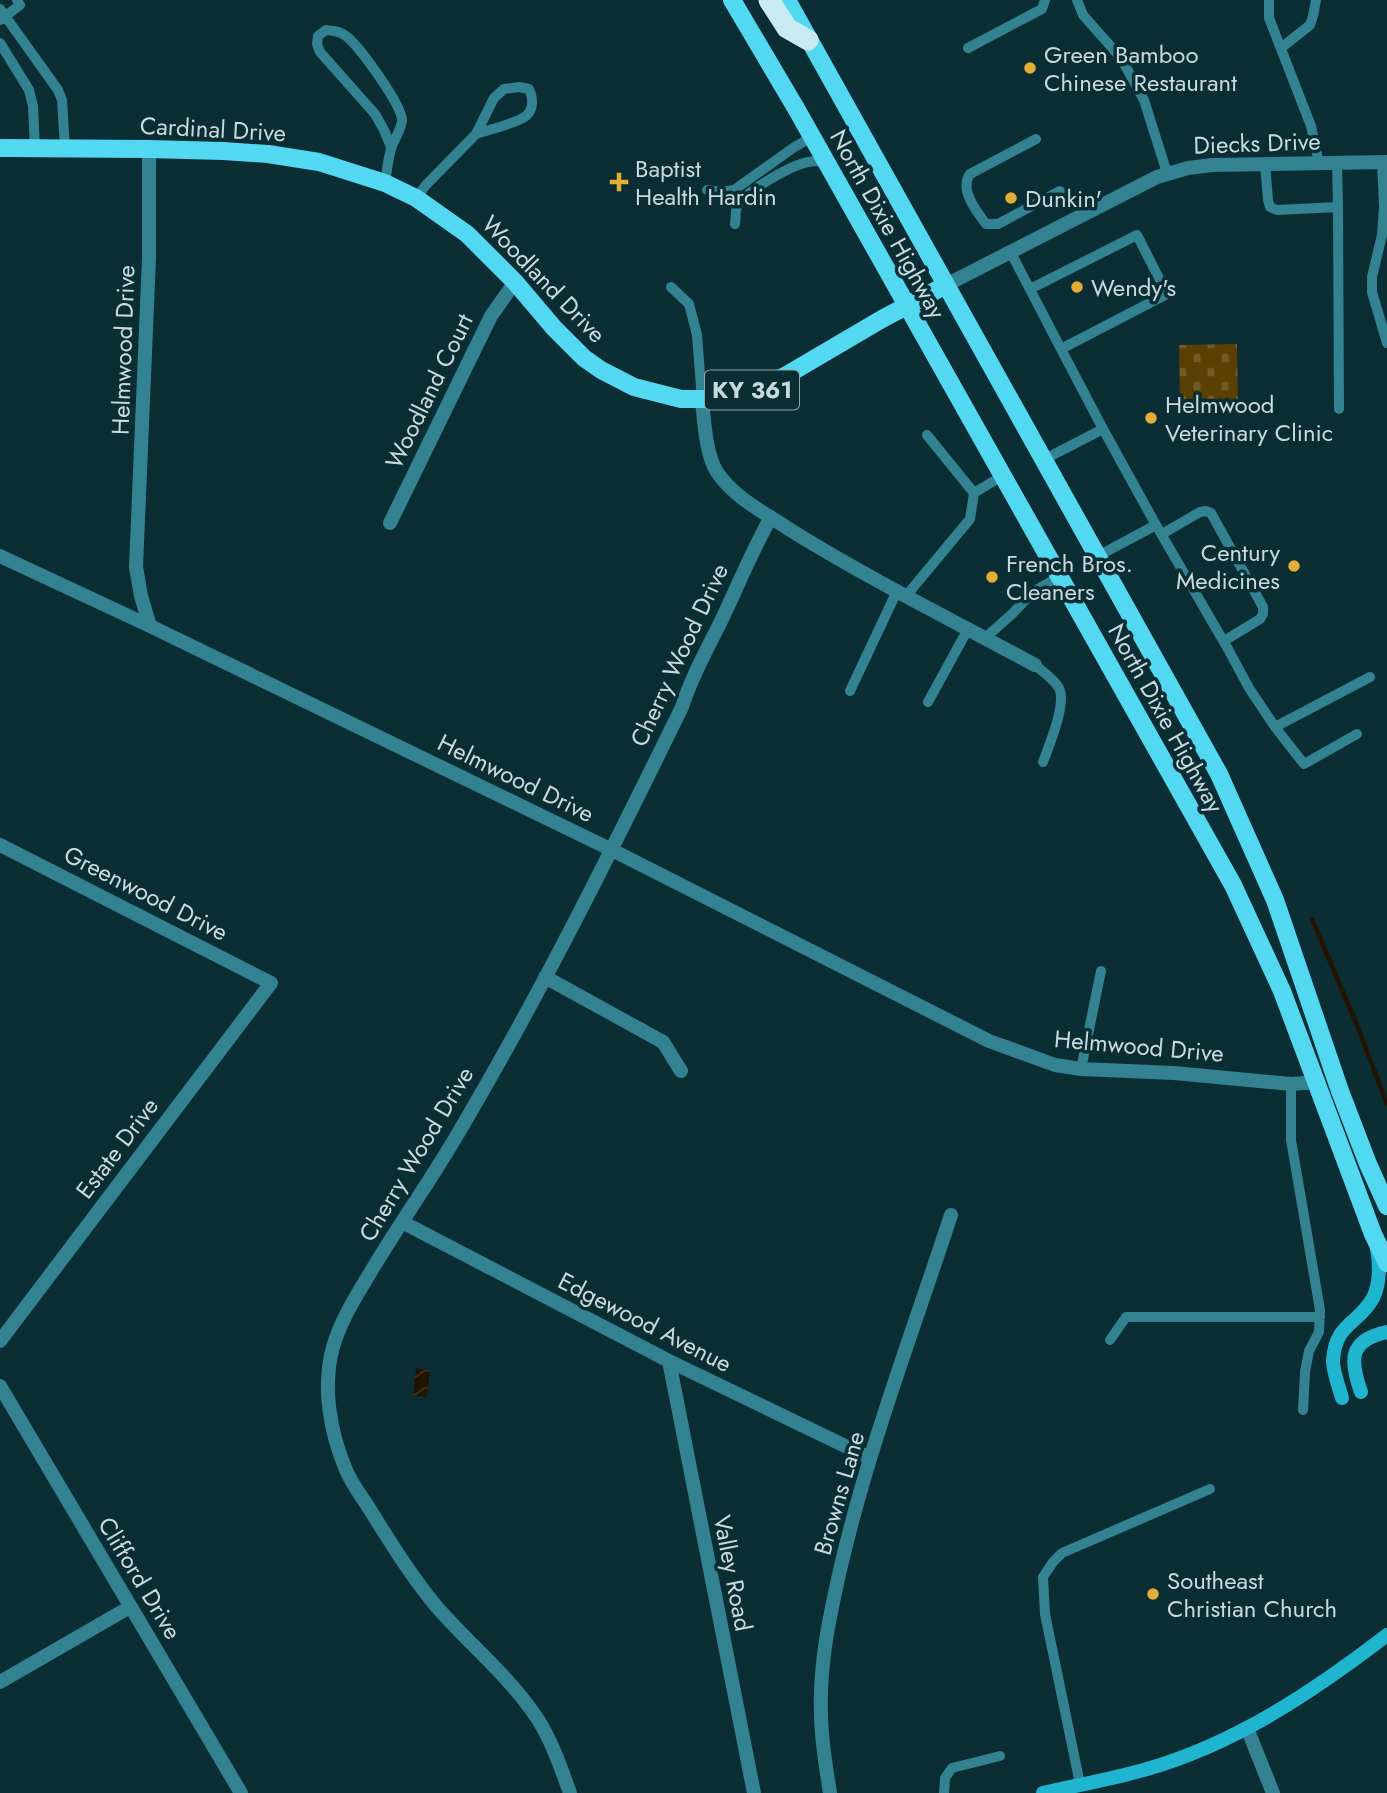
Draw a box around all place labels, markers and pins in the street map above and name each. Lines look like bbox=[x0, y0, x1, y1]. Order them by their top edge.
place label: Green Bamboo Chinese Restaurant bbox=[1044, 37, 1237, 100]
marker: Green Bamboo Chinese Restaurant bbox=[1022, 60, 1038, 76]
place label: Baptist Health Hardin bbox=[635, 151, 777, 214]
marker: Baptist Health Hardin bbox=[609, 172, 629, 192]
place label: Dunkin' bbox=[1025, 181, 1102, 216]
marker: Dunkin' bbox=[1003, 190, 1019, 206]
place label: Wendy's bbox=[1091, 270, 1176, 305]
marker: Wendy's bbox=[1069, 279, 1085, 295]
place label: Helmwood Veterinary Clinic bbox=[1165, 387, 1333, 450]
marker: Helmwood Veterinary Clinic bbox=[1143, 410, 1159, 426]
place label: Century Medicines bbox=[1176, 535, 1280, 598]
place label: French Bros. Cleaners bbox=[1006, 546, 1133, 609]
marker: Century Medicines bbox=[1286, 558, 1302, 574]
marker: French Bros. Cleaners bbox=[984, 569, 1000, 585]
place label: Southeast Christian Church bbox=[1167, 1563, 1337, 1626]
marker: Southeast Christian Church bbox=[1145, 1586, 1161, 1602]

